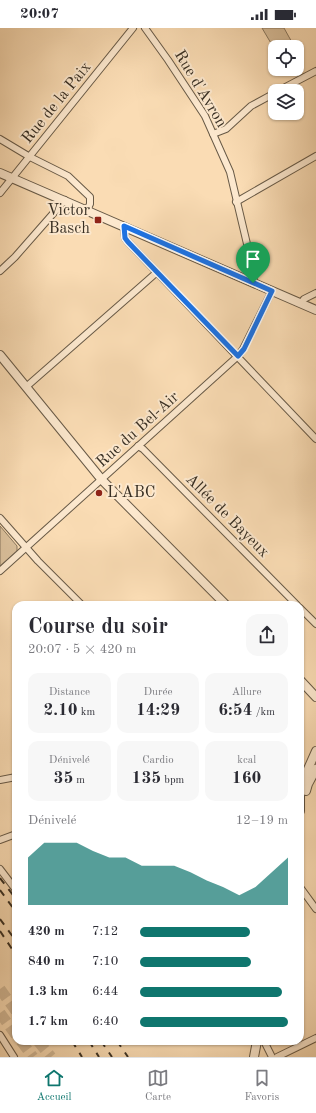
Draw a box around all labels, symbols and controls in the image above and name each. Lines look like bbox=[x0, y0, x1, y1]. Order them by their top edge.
text: 20:07 bbox=[20, 7, 59, 22]
map controls bbox=[268, 40, 304, 120]
button: locate bbox=[268, 40, 304, 76]
street label: Rue d'Avron bbox=[171, 48, 229, 131]
street label: Rue de la Paix bbox=[19, 59, 95, 147]
button: layers bbox=[268, 84, 304, 120]
place label: Victor Basch bbox=[47, 203, 90, 237]
marker: Victor Basch bbox=[93, 215, 103, 225]
pin bbox=[236, 242, 270, 283]
icon: arrive bbox=[242, 248, 264, 270]
street label: Rue du Bel-Air bbox=[94, 389, 183, 471]
street label: Allée de Bayeux bbox=[182, 471, 272, 561]
place label: L'ABC bbox=[107, 485, 156, 501]
marker: L'ABC bbox=[94, 488, 104, 498]
button: share bbox=[246, 614, 288, 656]
text: Course du soir bbox=[28, 616, 168, 638]
text: 20:07 · 5 × 420 m bbox=[28, 643, 136, 656]
text: Distance bbox=[49, 687, 90, 698]
text: Durée bbox=[143, 687, 173, 698]
text: Allure bbox=[232, 687, 262, 698]
text: 2.10 bbox=[43, 702, 78, 719]
text: 14:29 bbox=[136, 702, 180, 719]
text: 6:54 bbox=[218, 702, 253, 719]
text: km bbox=[78, 707, 95, 718]
text: /km bbox=[253, 707, 275, 718]
text: Dénivelé bbox=[49, 755, 90, 766]
text: Cardio bbox=[142, 755, 174, 766]
text: kcal bbox=[237, 755, 256, 766]
text: 35 bbox=[54, 770, 73, 787]
text: 135 bbox=[132, 770, 161, 787]
text: 160 bbox=[232, 770, 261, 787]
text: m bbox=[73, 775, 85, 786]
text: bpm bbox=[161, 775, 184, 786]
text: Dénivelé bbox=[28, 814, 76, 827]
text: 12–19 m bbox=[236, 814, 288, 827]
text: 420 m bbox=[28, 925, 65, 938]
text: 7:12 bbox=[92, 925, 118, 938]
text: 840 m bbox=[28, 955, 65, 968]
text: 7:10 bbox=[92, 955, 118, 968]
text: 1.3 km bbox=[28, 985, 68, 998]
text: 6:44 bbox=[92, 985, 118, 998]
text: 1.7 km bbox=[28, 1015, 68, 1028]
text: 6:40 bbox=[92, 1015, 118, 1028]
tab: Accueil bbox=[37, 1067, 72, 1105]
tab: Carte bbox=[145, 1067, 171, 1105]
tab: Favoris bbox=[244, 1067, 279, 1105]

